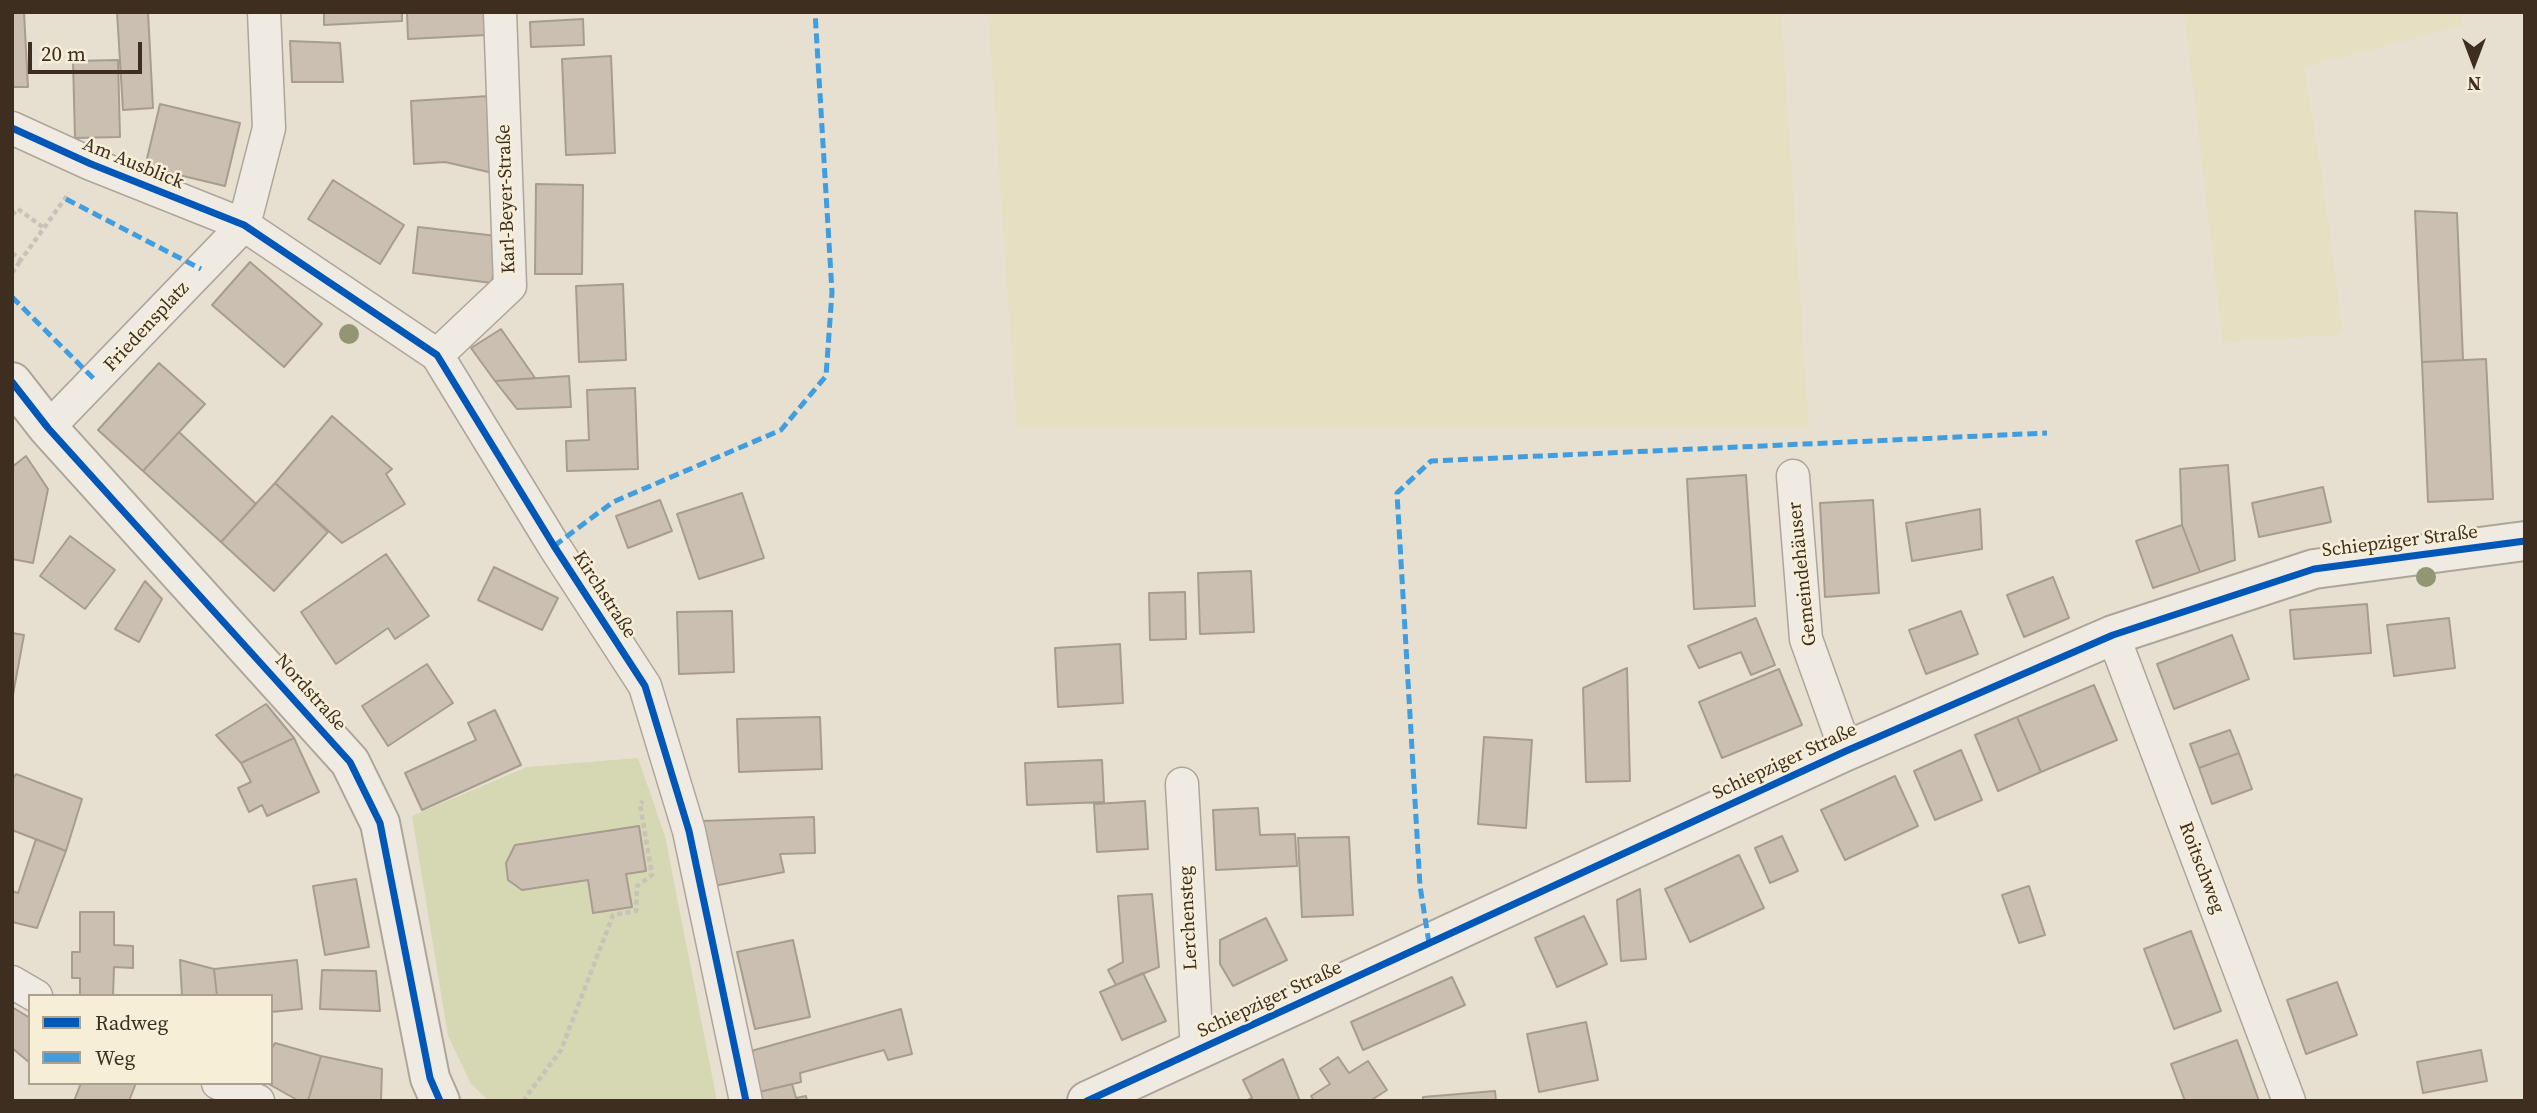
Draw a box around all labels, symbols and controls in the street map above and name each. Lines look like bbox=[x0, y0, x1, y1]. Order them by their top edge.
scale bar bbox=[32, 28, 145, 72]
north arrow bbox=[2439, 28, 2509, 98]
text: 20 m bbox=[41, 39, 86, 68]
text: N bbox=[2467, 71, 2481, 97]
street label: Karl-Beyer-Straße bbox=[493, 124, 521, 274]
street label: Am Ausblick bbox=[79, 133, 187, 195]
street label: Friedensplatz bbox=[99, 277, 195, 377]
street label: Gemeindehäuser bbox=[1784, 501, 1822, 647]
street label: Schiepziger Straße bbox=[2321, 521, 2479, 563]
street label: Kirchstraße bbox=[567, 547, 641, 643]
street label: Nordstraße bbox=[270, 650, 350, 736]
street label: Schiepziger Straße bbox=[1709, 719, 1861, 805]
street label: Roitschweg bbox=[2173, 819, 2229, 917]
street label: Lerchensteg bbox=[1175, 865, 1203, 971]
street label: Schiepziger Straße bbox=[1194, 957, 1346, 1043]
legend bbox=[28, 994, 273, 1085]
text: Radweg bbox=[95, 1008, 168, 1037]
text: Weg bbox=[95, 1043, 135, 1072]

